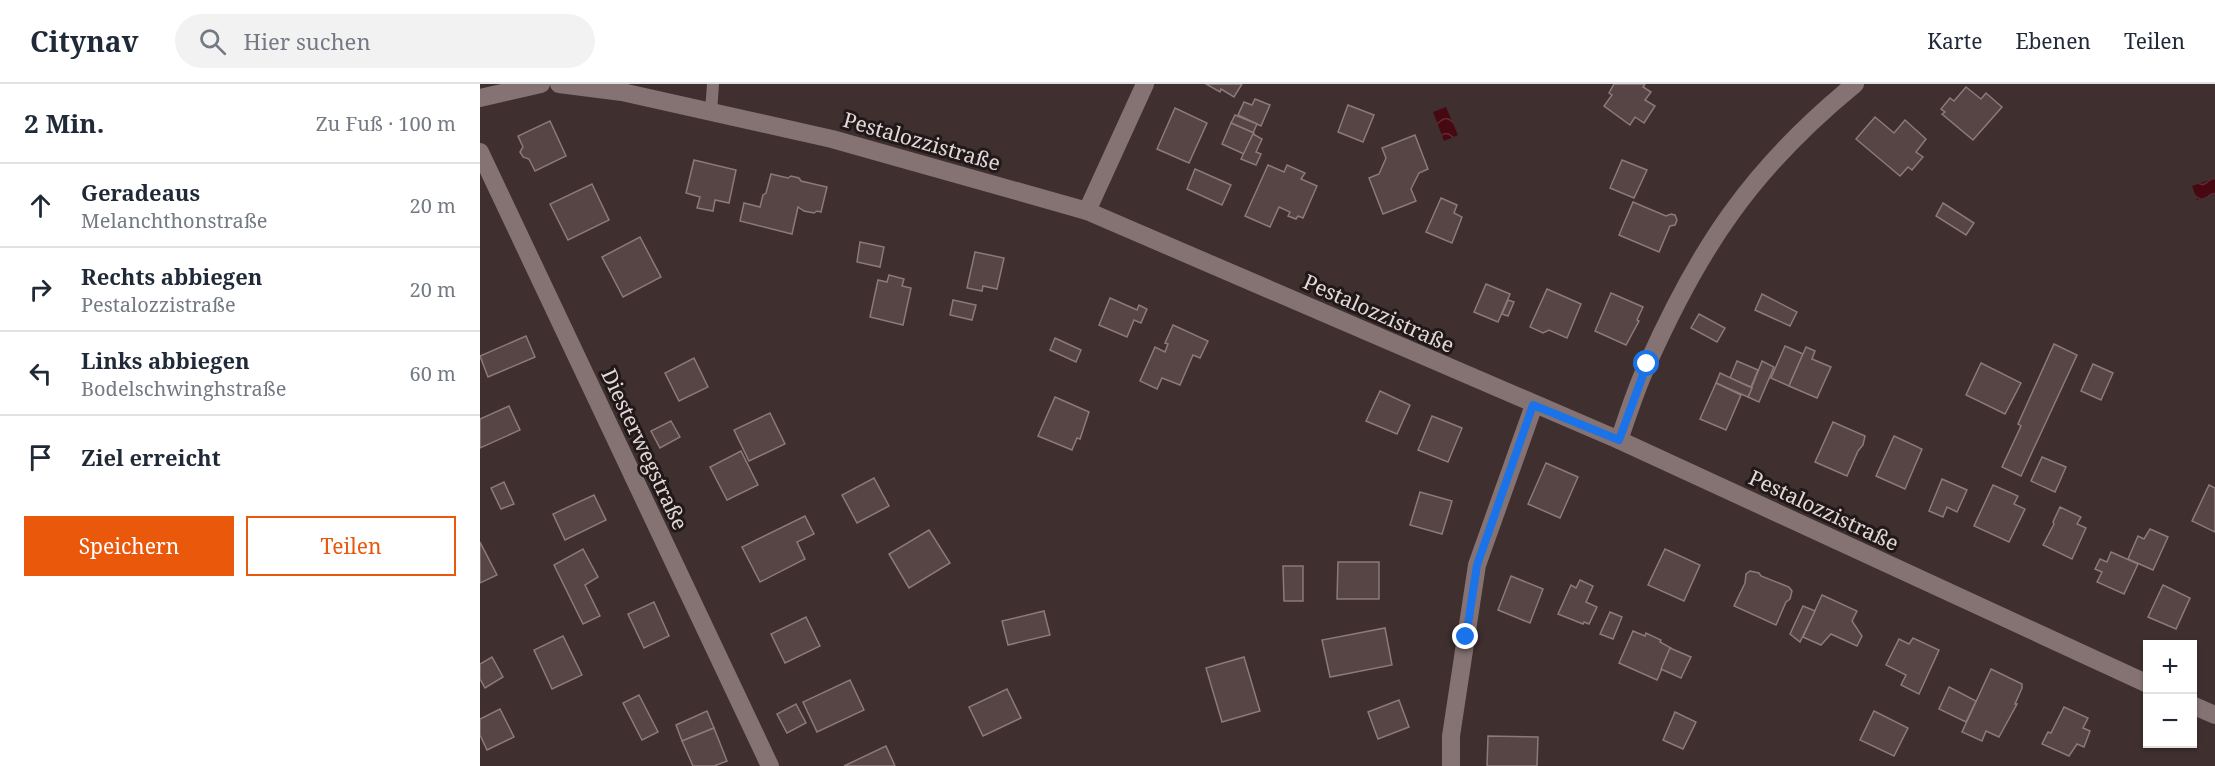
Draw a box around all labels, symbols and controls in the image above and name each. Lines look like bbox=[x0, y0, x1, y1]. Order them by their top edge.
search box bbox=[175, 14, 595, 68]
text: Citynav bbox=[30, 22, 139, 60]
icon: search bbox=[196, 25, 229, 58]
text: Hier suchen bbox=[244, 26, 371, 56]
text: Karte bbox=[1927, 27, 1982, 55]
text: Ebenen bbox=[2015, 27, 2091, 55]
text: Teilen bbox=[2124, 27, 2185, 55]
text: 2 Min. bbox=[24, 105, 104, 141]
street label: Pestalozzistraße bbox=[840, 105, 1004, 177]
text: Zu Fuß · 100 m bbox=[316, 110, 456, 137]
text: Geradeaus bbox=[81, 177, 200, 207]
icon: ahead bbox=[24, 189, 57, 222]
text: 20 m bbox=[410, 192, 456, 219]
text: Melanchthonstraße bbox=[81, 207, 268, 234]
text: Rechts abbiegen bbox=[81, 261, 262, 291]
street label: Pestalozzistraße bbox=[1299, 267, 1459, 359]
icon: right bbox=[24, 273, 57, 306]
text: 20 m bbox=[410, 276, 456, 303]
text: Pestalozzistraße bbox=[81, 291, 236, 318]
text: Links abbiegen bbox=[81, 345, 250, 375]
route start bbox=[1633, 350, 1659, 376]
icon: left bbox=[24, 357, 57, 390]
text: 60 m bbox=[410, 360, 456, 387]
street label: Diesterwegstraße bbox=[595, 364, 695, 534]
text: Bodelschwinghstraße bbox=[81, 375, 286, 402]
icon: arrive bbox=[24, 441, 57, 474]
text: Ziel erreicht bbox=[81, 442, 221, 472]
street label: Pestalozzistraße bbox=[1744, 463, 1904, 557]
button: Speichern bbox=[24, 516, 234, 576]
button: Teilen bbox=[246, 516, 456, 576]
route end bbox=[1452, 623, 1478, 649]
map controls bbox=[2143, 640, 2197, 748]
button: + bbox=[2143, 640, 2197, 694]
button: − bbox=[2143, 694, 2197, 748]

